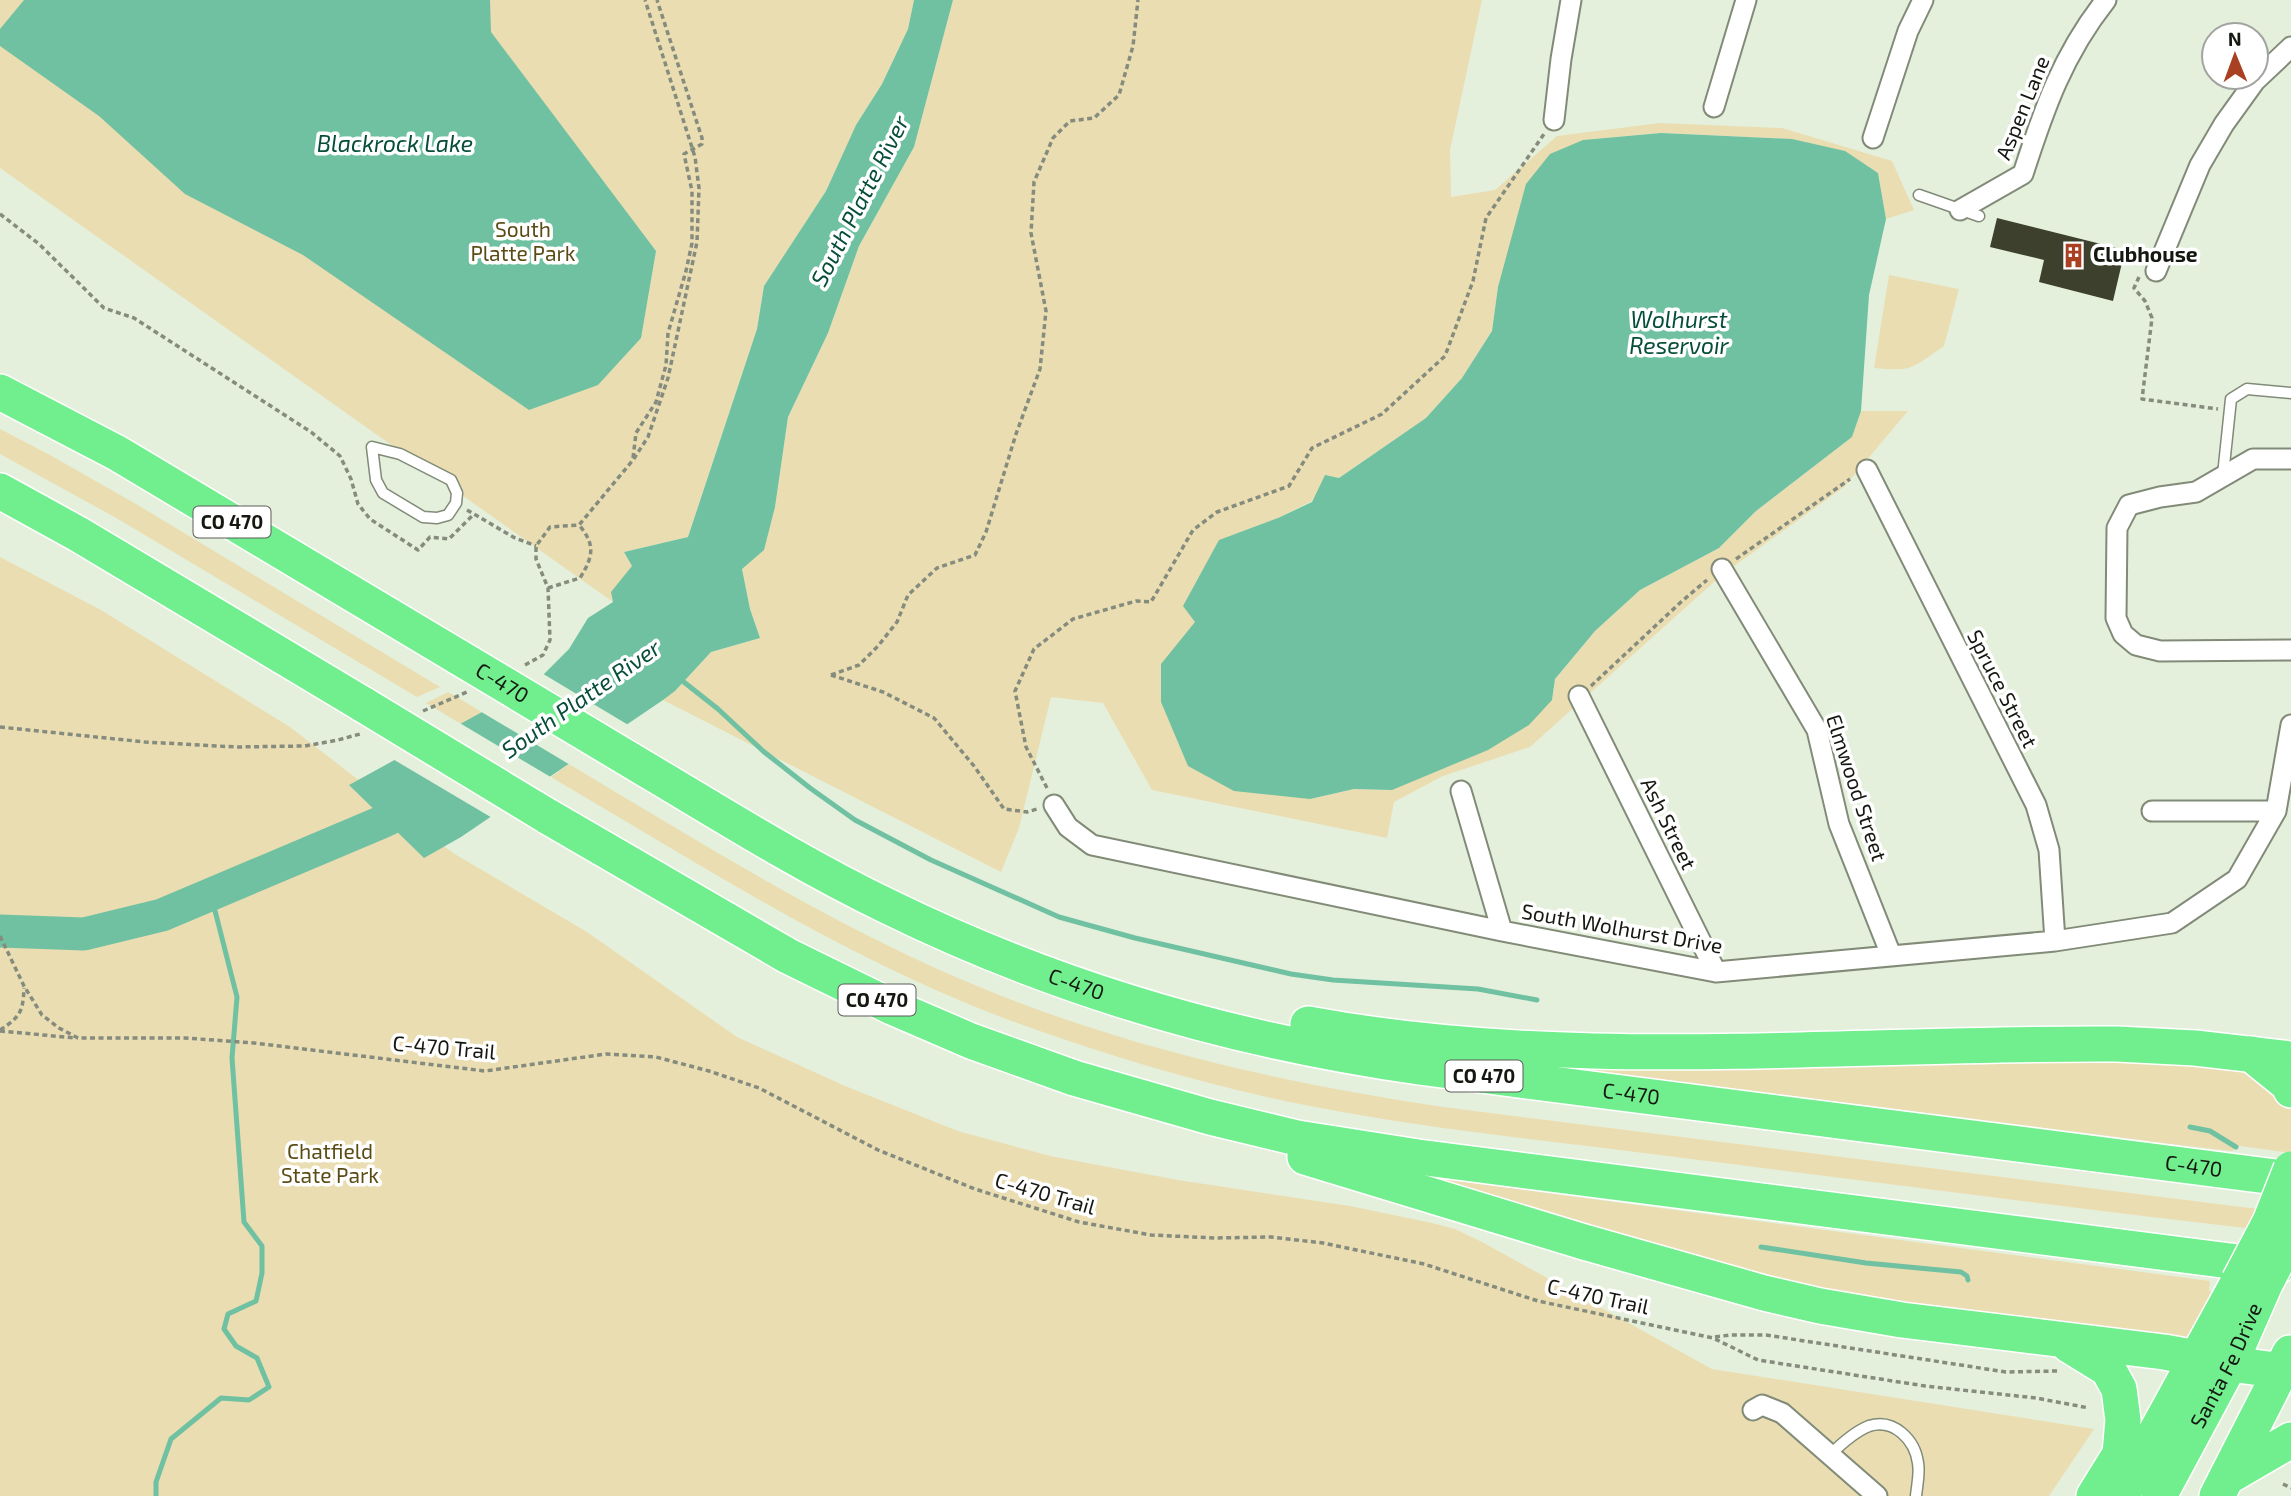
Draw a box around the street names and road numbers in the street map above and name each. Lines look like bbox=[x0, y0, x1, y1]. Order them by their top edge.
street label: Aspen Lane bbox=[1989, 52, 2054, 163]
road number: CO 470 bbox=[194, 506, 270, 538]
street label: Spruce Street bbox=[1963, 625, 2044, 751]
street label: C-470 bbox=[472, 656, 534, 707]
street label: Elmwood Street bbox=[1822, 711, 1893, 864]
street label: Ash Street bbox=[1636, 773, 1702, 873]
street label: South Wolhurst Drive bbox=[1520, 898, 1725, 958]
street label: C-470 bbox=[1045, 962, 1108, 1004]
road number: CO 470 bbox=[838, 984, 916, 1016]
street label: C-470 Trail bbox=[392, 1030, 497, 1064]
road number: CO 470 bbox=[1446, 1060, 1522, 1092]
street label: C-470 bbox=[1601, 1077, 1662, 1109]
street label: C-470 bbox=[2164, 1149, 2224, 1181]
street label: C-470 Trail bbox=[992, 1166, 1099, 1219]
street label: C-470 Trail bbox=[1545, 1273, 1652, 1319]
street label: Santa Fe Drive bbox=[2184, 1298, 2266, 1432]

